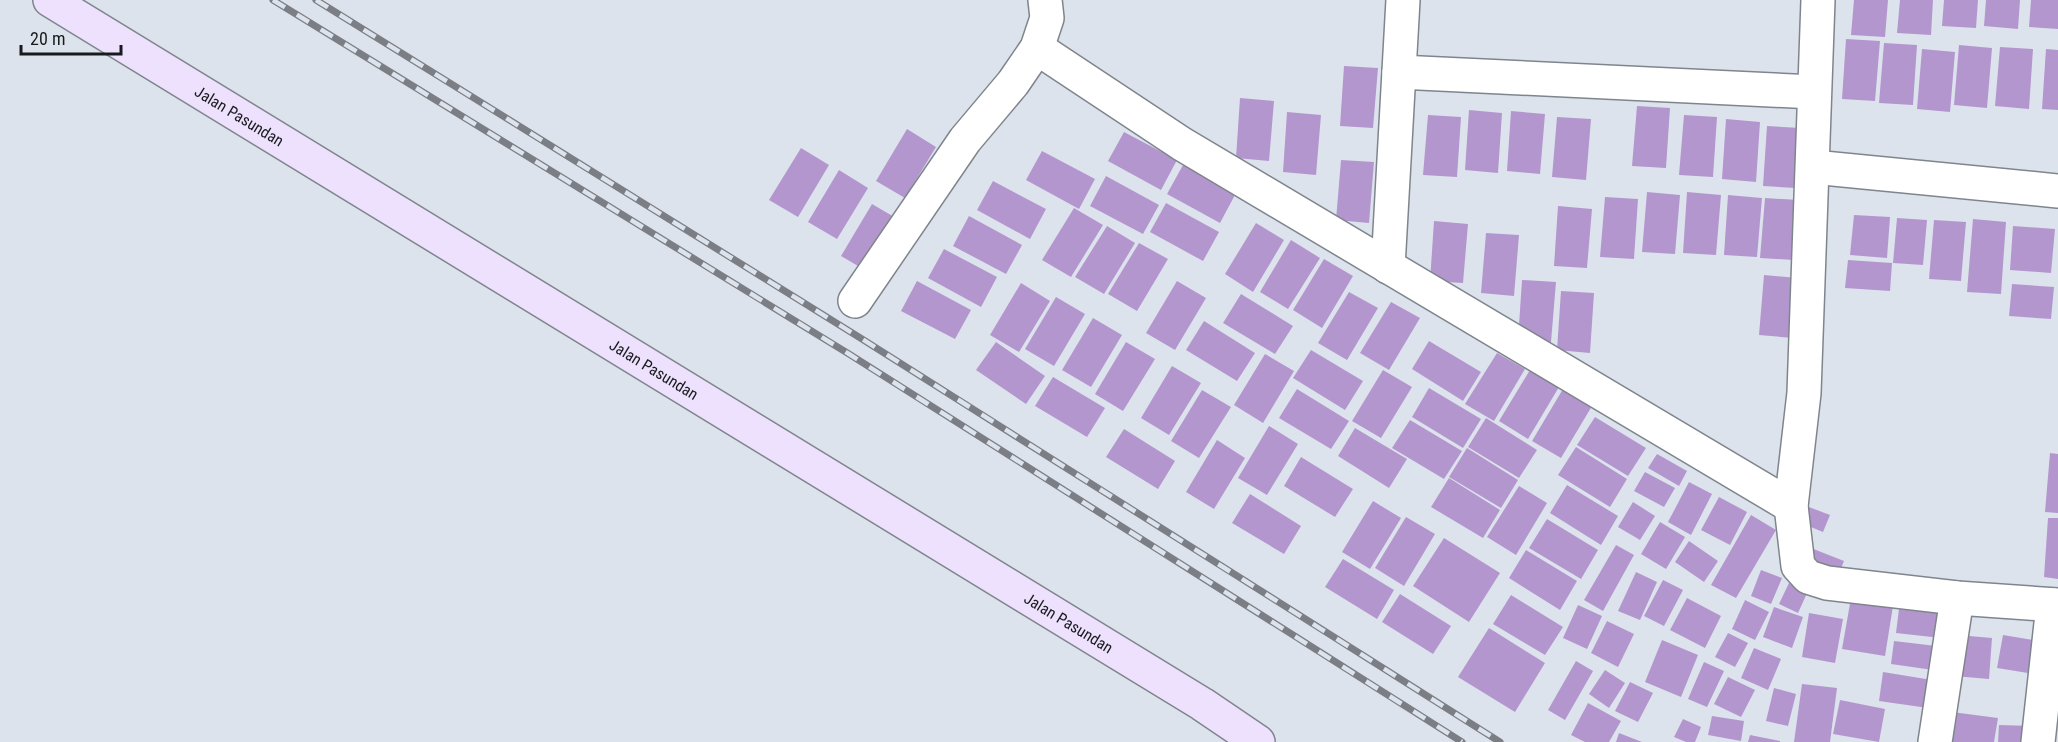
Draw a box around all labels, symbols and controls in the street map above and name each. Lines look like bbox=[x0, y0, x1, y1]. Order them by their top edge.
scale bar bbox=[21, 18, 122, 56]
text: 20 m bbox=[30, 28, 65, 49]
street label: Jalan Pasundan bbox=[191, 82, 287, 151]
street label: Jalan Pasundan bbox=[606, 335, 702, 404]
street label: Jalan Pasundan bbox=[1021, 589, 1117, 657]

